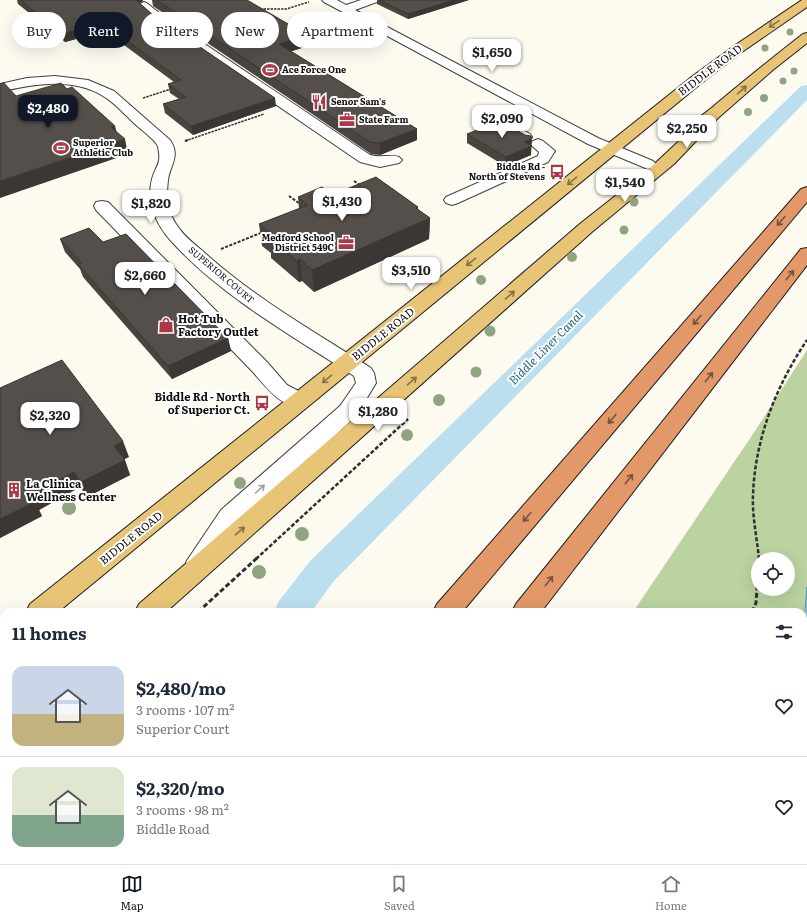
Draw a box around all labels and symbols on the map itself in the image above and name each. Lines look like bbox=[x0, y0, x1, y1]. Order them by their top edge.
one-way arrow bbox=[769, 20, 780, 28]
pin: $1,650 bbox=[459, 39, 525, 73]
street label: BIDDLE ROAD bbox=[674, 40, 745, 99]
sports icon: Ace Force One bbox=[261, 61, 279, 79]
place label: Ace Force One bbox=[282, 62, 346, 76]
one-way arrow bbox=[737, 85, 747, 94]
restaurant icon: Senor Sam's bbox=[310, 93, 328, 111]
place label: Senor Sam's bbox=[331, 94, 386, 108]
pin: $2,480 bbox=[15, 95, 81, 129]
pin: $2,090 bbox=[469, 105, 535, 139]
office icon: State Farm bbox=[338, 111, 356, 129]
place label: State Farm bbox=[359, 112, 408, 126]
pin: $2,250 bbox=[654, 115, 720, 149]
place label: Superior Athletic Club bbox=[73, 135, 133, 159]
sports icon: Superior Athletic Club bbox=[52, 139, 70, 157]
place label: Biddle Rd - North of Stevens bbox=[469, 159, 545, 183]
bus stop icon: Biddle Rd - North of Stevens bbox=[548, 163, 566, 181]
pin: $1,540 bbox=[592, 169, 658, 203]
one-way arrow bbox=[567, 176, 578, 185]
pin: $1,430 bbox=[309, 188, 375, 222]
pin: $1,820 bbox=[118, 190, 184, 224]
one-way arrow bbox=[777, 216, 786, 227]
place label: Medford School District 549C bbox=[261, 230, 335, 254]
office icon: Medford School District 549C bbox=[337, 234, 355, 252]
street label: SUPERIOR COURT bbox=[186, 243, 258, 306]
pin: $3,510 bbox=[378, 257, 444, 291]
one-way arrow bbox=[466, 258, 477, 267]
pin: $2,660 bbox=[112, 262, 178, 296]
one-way arrow bbox=[785, 269, 794, 280]
one-way arrow bbox=[504, 291, 514, 300]
street label: BIDDLE ROAD bbox=[348, 303, 417, 364]
water label: Biddle Liner Canal bbox=[504, 306, 587, 389]
place label: Hot Tub Factory Outlet bbox=[178, 310, 259, 339]
one-way arrow bbox=[692, 315, 701, 325]
shop icon: Hot Tub Factory Outlet bbox=[157, 316, 175, 334]
one-way arrow bbox=[705, 371, 714, 382]
one-way arrow bbox=[321, 375, 332, 384]
one-way arrow bbox=[407, 376, 417, 385]
place label: Biddle Rd - North of Superior Ct. bbox=[154, 388, 250, 417]
bus stop icon: Biddle Rd - North of Superior Ct. bbox=[253, 394, 271, 412]
pin: $1,280 bbox=[345, 398, 411, 432]
pin: $2,320 bbox=[17, 402, 83, 436]
one-way arrow bbox=[607, 413, 616, 424]
one-way arrow bbox=[625, 474, 633, 485]
place label: La Clinica Wellness Center bbox=[26, 475, 116, 504]
building icon: La Clinica Wellness Center bbox=[5, 481, 23, 499]
one-way arrow bbox=[255, 485, 266, 494]
street label: BIDDLE ROAD bbox=[96, 507, 165, 568]
one-way arrow bbox=[523, 512, 532, 522]
one-way arrow bbox=[235, 526, 246, 535]
one-way arrow bbox=[544, 576, 553, 587]

